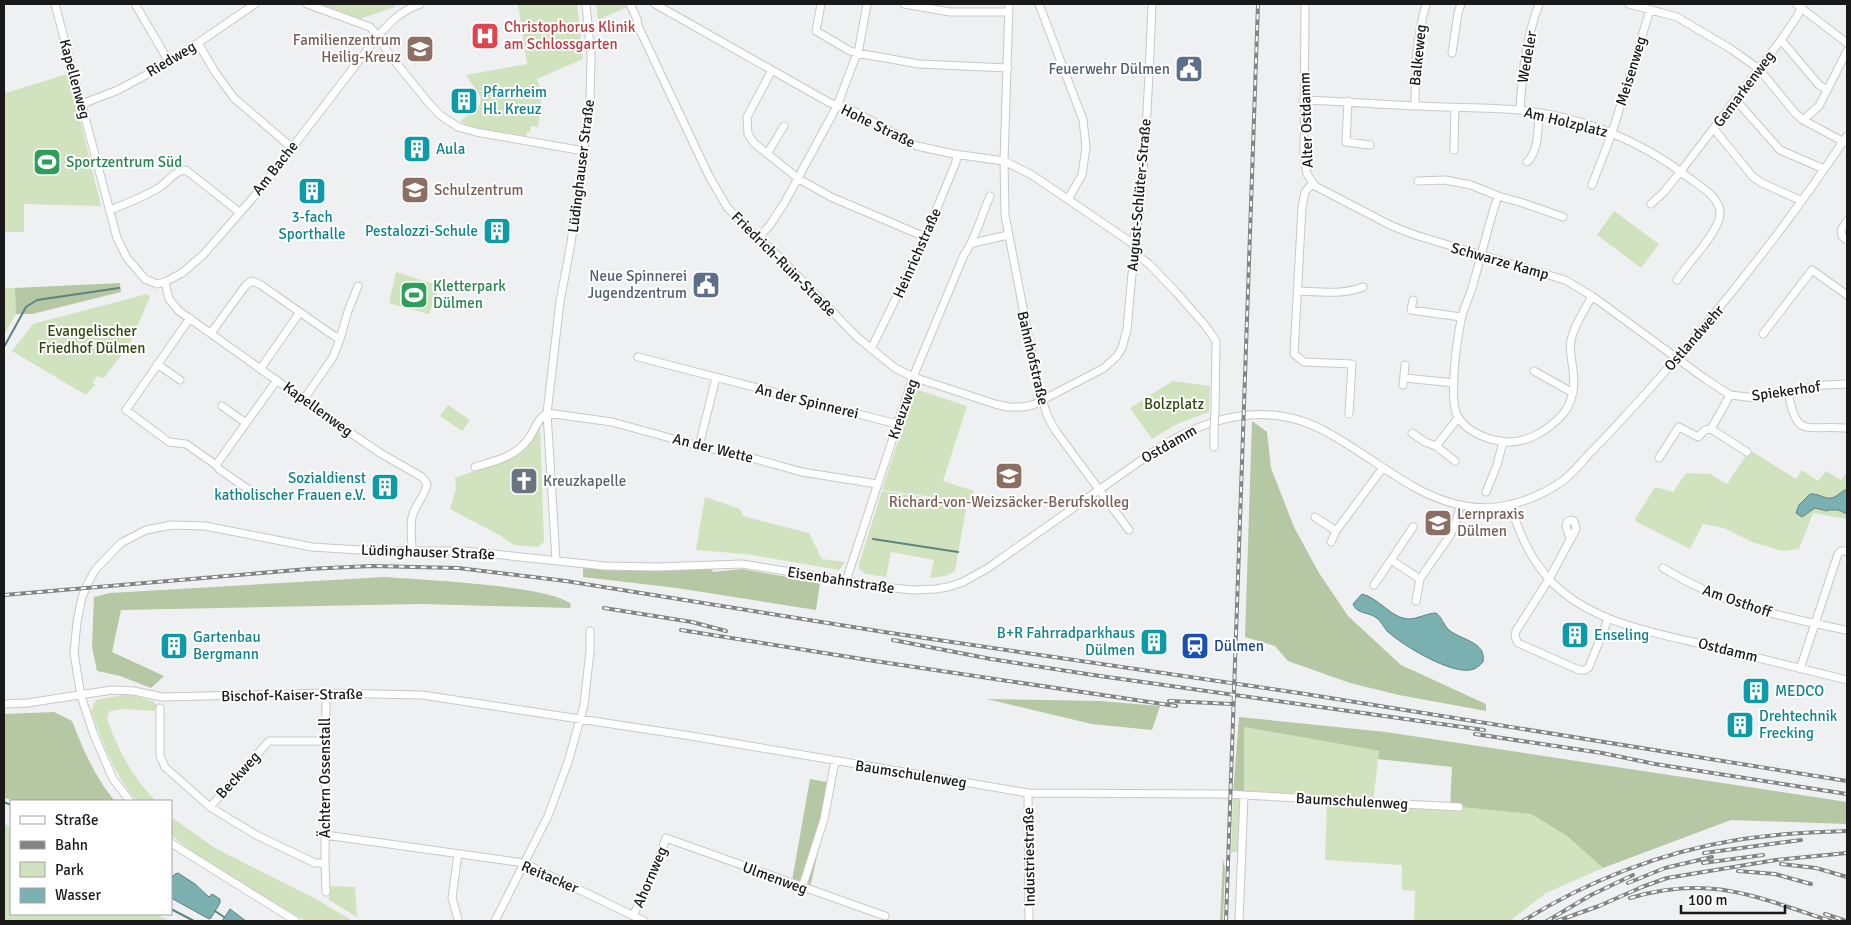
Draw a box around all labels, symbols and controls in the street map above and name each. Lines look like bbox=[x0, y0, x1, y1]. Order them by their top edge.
place label: Christophorus Klinik am Schlossgarten bbox=[504, 18, 636, 53]
hospital icon: Christophorus Klinik am Schlossgarten bbox=[470, 21, 500, 51]
street label: Balkeweg bbox=[1406, 23, 1430, 87]
street label: Wedeler bbox=[1514, 29, 1540, 84]
place label: Familienzentrum Heilig-Kreuz bbox=[293, 31, 401, 66]
school or university icon: Familienzentrum Heilig-Kreuz bbox=[405, 34, 435, 64]
street label: Meisenweg bbox=[1612, 34, 1650, 108]
street label: Kapellenweg bbox=[56, 37, 94, 121]
street label: Riedweg bbox=[143, 37, 199, 81]
street label: Gemarkenweg bbox=[1709, 47, 1779, 131]
public building icon: Feuerwehr Dülmen bbox=[1174, 54, 1204, 84]
place label: Feuerwehr Dülmen bbox=[1048, 60, 1170, 78]
street label: Alter Ostdamm bbox=[1295, 72, 1317, 168]
place label: Pfarrheim Hl. Kreuz bbox=[483, 83, 547, 118]
building icon: Pfarrheim Hl. Kreuz bbox=[449, 86, 479, 116]
street label: Lüdinghauser Straße bbox=[564, 98, 598, 234]
street label: Hohe Straße bbox=[838, 100, 918, 152]
street label: Am Holzplatz bbox=[1522, 103, 1610, 141]
street label: August-Schlüter-Straße bbox=[1123, 118, 1155, 272]
building icon: Aula bbox=[402, 134, 432, 164]
street label: Am Bache bbox=[248, 137, 302, 199]
place label: Aula bbox=[436, 140, 465, 158]
sports icon: Sportzentrum Süd bbox=[32, 147, 62, 177]
place label: Sportzentrum Süd bbox=[66, 153, 182, 171]
school or university icon: Schulzentrum bbox=[400, 175, 430, 205]
building icon: 3-fach Sporthalle bbox=[297, 176, 327, 206]
place label: Schulzentrum bbox=[434, 181, 524, 199]
street label: Heinrichstraße bbox=[889, 205, 945, 301]
place label: 3-fach Sporthalle bbox=[279, 208, 345, 243]
street label: Friedrich-Ruin-Straße bbox=[728, 208, 840, 320]
building icon: Pestalozzi-Schule bbox=[482, 216, 512, 246]
place label: Pestalozzi-Schule bbox=[365, 222, 478, 240]
street label: Schwarze Kamp bbox=[1449, 238, 1551, 284]
place label: Neue Spinnerei Jugendzentrum bbox=[587, 267, 687, 302]
public building icon: Neue Spinnerei Jugendzentrum bbox=[691, 270, 721, 300]
place label: Kletterpark Dülmen bbox=[433, 277, 506, 312]
sports icon: Kletterpark Dülmen bbox=[399, 280, 429, 310]
street label: Ostlandwehr bbox=[1660, 301, 1728, 375]
street label: Bahnhofstraße bbox=[1013, 309, 1053, 407]
park label: Evangelischer Friedhof Dülmen bbox=[39, 322, 145, 357]
street label: Kreuzweg bbox=[884, 376, 922, 442]
street label: Spiekerhof bbox=[1751, 377, 1822, 405]
street label: Kapellenweg bbox=[280, 378, 357, 440]
street label: An der Spinnerei bbox=[753, 379, 861, 423]
park label: Bolzplatz bbox=[1144, 395, 1204, 413]
street label: Ostdamm bbox=[1138, 421, 1200, 467]
street label: An der Wette bbox=[671, 429, 755, 467]
school or university icon: Richard-von-Weizsäcker-Berufskolleg bbox=[994, 461, 1024, 491]
church icon: Kreuzkapelle bbox=[509, 466, 539, 496]
place label: Sozialdienst katholischer Frauen e.V. bbox=[214, 469, 366, 504]
building icon: Sozialdienst katholischer Frauen e.V. bbox=[370, 472, 400, 502]
place label: Kreuzkapelle bbox=[543, 472, 626, 490]
place label: Richard-von-Weizsäcker-Berufskolleg bbox=[889, 493, 1129, 511]
place label: Lernpraxis Dülmen bbox=[1457, 505, 1525, 540]
school or university icon: Lernpraxis Dülmen bbox=[1423, 508, 1453, 538]
street label: Lüdinghauser Straße bbox=[361, 541, 495, 563]
street label: Eisenbahnstraße bbox=[786, 563, 896, 597]
street label: Am Osthoff bbox=[1700, 581, 1775, 622]
building icon: Enseling bbox=[1560, 620, 1590, 650]
place label: B+R Fahrradparkhaus Dülmen bbox=[997, 624, 1135, 659]
place label: Enseling bbox=[1594, 626, 1649, 644]
building icon: B+R Fahrradparkhaus Dülmen bbox=[1139, 627, 1169, 657]
place label: Gartenbau Bergmann bbox=[193, 628, 261, 663]
building icon: Gartenbau Bergmann bbox=[159, 631, 189, 661]
station icon: Dülmen bbox=[1180, 631, 1210, 661]
street label: Ostdamm bbox=[1696, 634, 1760, 666]
place label: Dülmen bbox=[1214, 637, 1264, 655]
building icon: MEDCO bbox=[1741, 676, 1771, 706]
place label: MEDCO bbox=[1775, 682, 1824, 700]
street label: Bischof-Kaiser-Straße bbox=[221, 685, 363, 705]
place label: Drehtechnik Frecking bbox=[1759, 707, 1838, 742]
building icon: Drehtechnik Frecking bbox=[1725, 710, 1755, 740]
street label: Ächtern Ossenstall bbox=[316, 718, 334, 838]
street label: Beckweg bbox=[212, 748, 264, 802]
street label: Baumschulenweg bbox=[854, 756, 968, 792]
street label: Baumschulenweg bbox=[1295, 789, 1409, 813]
legend bbox=[10, 800, 172, 915]
street label: Industriestraße bbox=[1019, 807, 1039, 907]
text: Straße bbox=[55, 811, 99, 829]
text: Bahn bbox=[55, 836, 88, 854]
street label: Ahornweg bbox=[629, 844, 671, 910]
street label: Reitacker bbox=[519, 857, 582, 897]
street label: Ulmenweg bbox=[740, 858, 810, 898]
text: Park bbox=[55, 861, 84, 879]
scale bar bbox=[1681, 882, 1785, 914]
text: Wasser bbox=[55, 886, 101, 904]
text: 100 m bbox=[1688, 891, 1728, 909]

